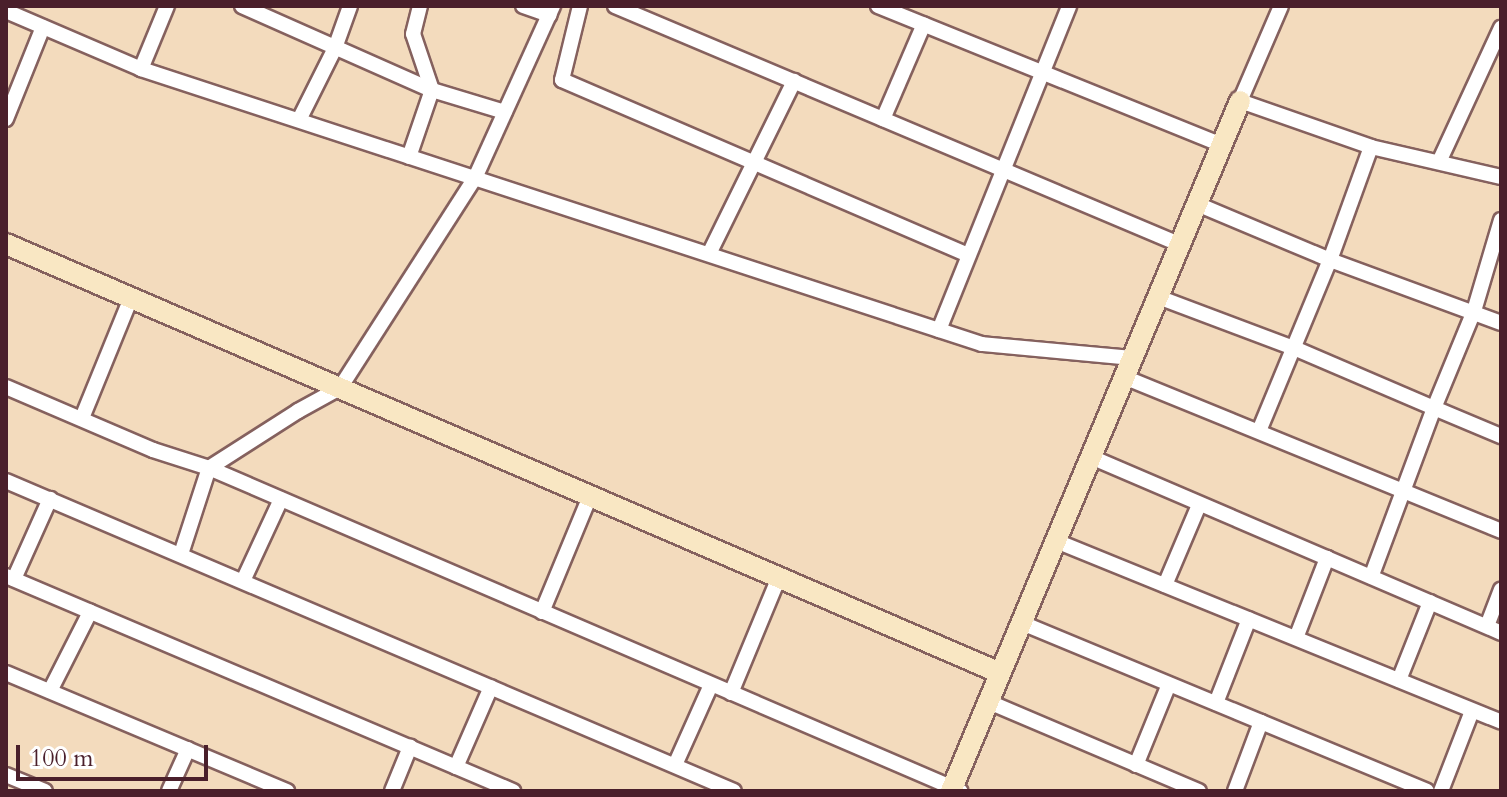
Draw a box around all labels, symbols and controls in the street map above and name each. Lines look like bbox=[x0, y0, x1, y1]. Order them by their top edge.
scale bar bbox=[20, 729, 212, 779]
text: 100 m bbox=[30, 742, 94, 775]

